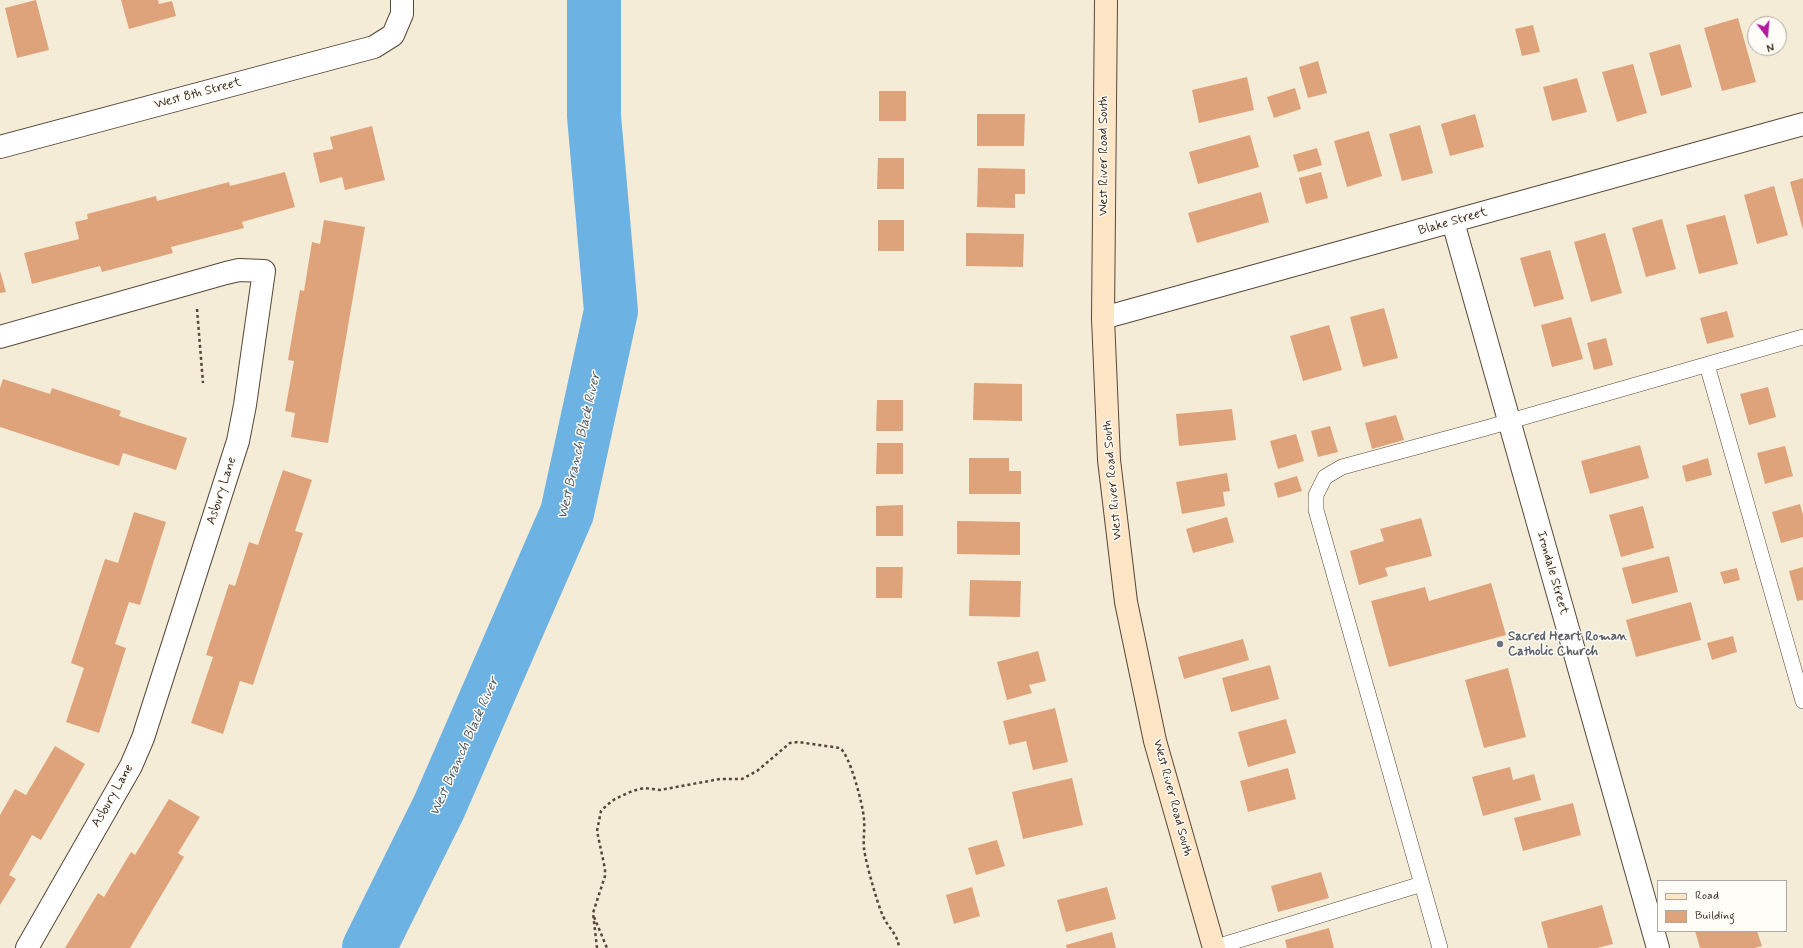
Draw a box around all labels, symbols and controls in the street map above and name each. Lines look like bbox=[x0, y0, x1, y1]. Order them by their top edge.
north arrow bbox=[1747, 16, 1787, 56]
text: N bbox=[1765, 39, 1775, 54]
street label: West 8th Street bbox=[153, 75, 243, 113]
street label: West River Road South bbox=[1096, 96, 1112, 216]
street label: Blake Street bbox=[1417, 205, 1489, 239]
water label: West Branch Black River bbox=[555, 371, 605, 521]
street label: West River Road South bbox=[1100, 419, 1126, 541]
street label: Asbury Lane bbox=[204, 455, 240, 527]
street label: Irondale Street bbox=[1533, 529, 1571, 617]
place label: Sacred Heart Roman Catholic Church bbox=[1508, 629, 1627, 660]
marker: Sacred Heart Roman Catholic Church bbox=[1495, 639, 1505, 649]
water label: West Branch Black River bbox=[427, 675, 503, 819]
street label: West River Road South bbox=[1149, 738, 1195, 858]
street label: Asbury Lane bbox=[89, 762, 137, 830]
legend bbox=[1657, 880, 1787, 932]
text: Road bbox=[1695, 888, 1719, 904]
text: Building bbox=[1695, 908, 1735, 924]

